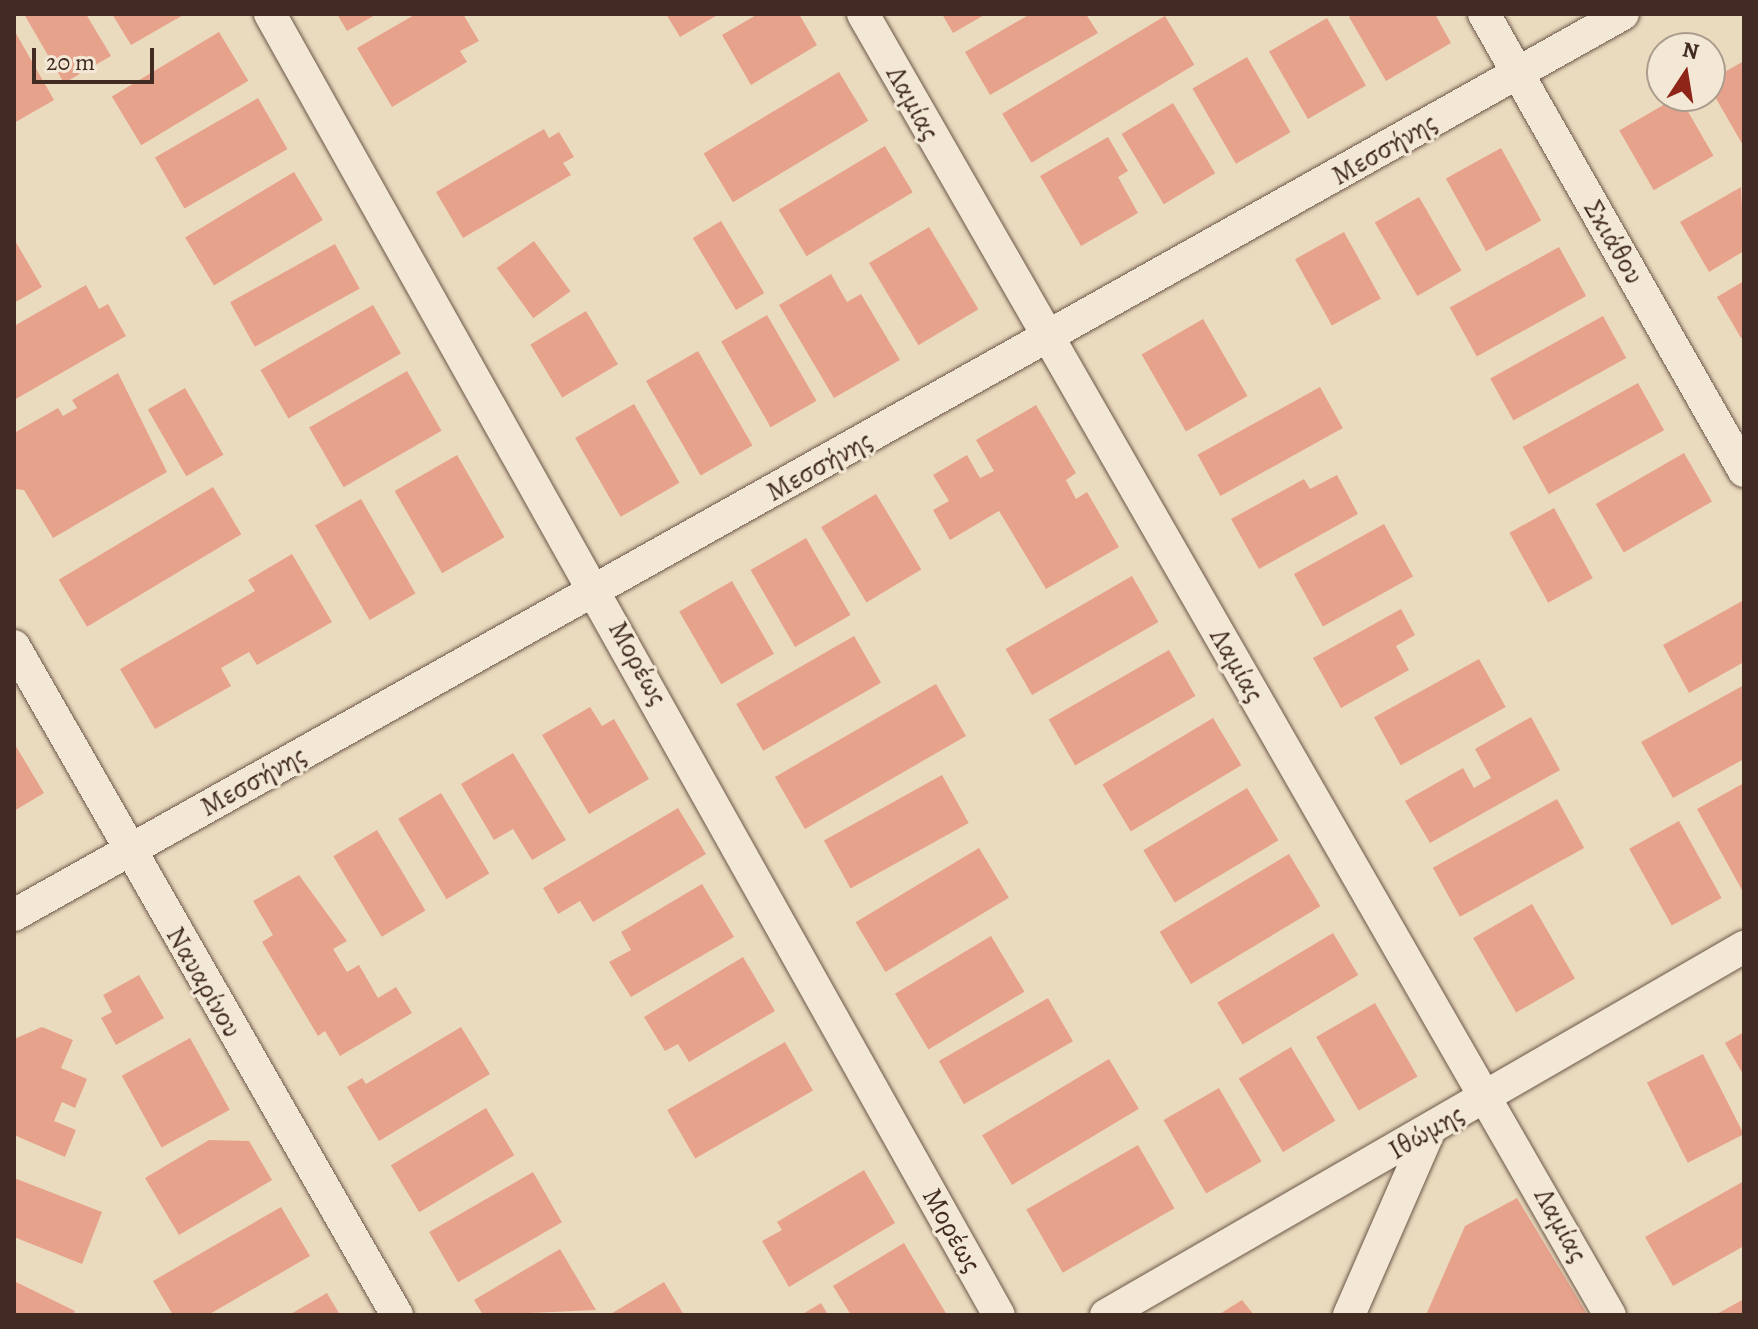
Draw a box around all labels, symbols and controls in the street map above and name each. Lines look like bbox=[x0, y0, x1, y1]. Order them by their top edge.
scale bar bbox=[36, 32, 158, 82]
north arrow bbox=[1646, 32, 1726, 112]
text: N bbox=[1680, 34, 1702, 67]
text: 20 m bbox=[46, 46, 95, 78]
street label: Λαμίας bbox=[879, 60, 947, 146]
street label: Μεσσήνης bbox=[1326, 106, 1442, 192]
street label: Σκιάθου bbox=[1577, 194, 1651, 290]
street label: Μεσσήνης bbox=[760, 423, 878, 509]
street label: Μορέως bbox=[601, 615, 675, 711]
street label: Λαμίας bbox=[1203, 622, 1271, 708]
street label: Μεσσήνης bbox=[194, 738, 312, 824]
street label: Ναυαρίνου bbox=[159, 921, 249, 1043]
street label: Ιθώμης bbox=[1382, 1097, 1470, 1167]
street label: Μορέως bbox=[915, 1182, 989, 1278]
street label: Λαμίας bbox=[1527, 1182, 1595, 1268]

